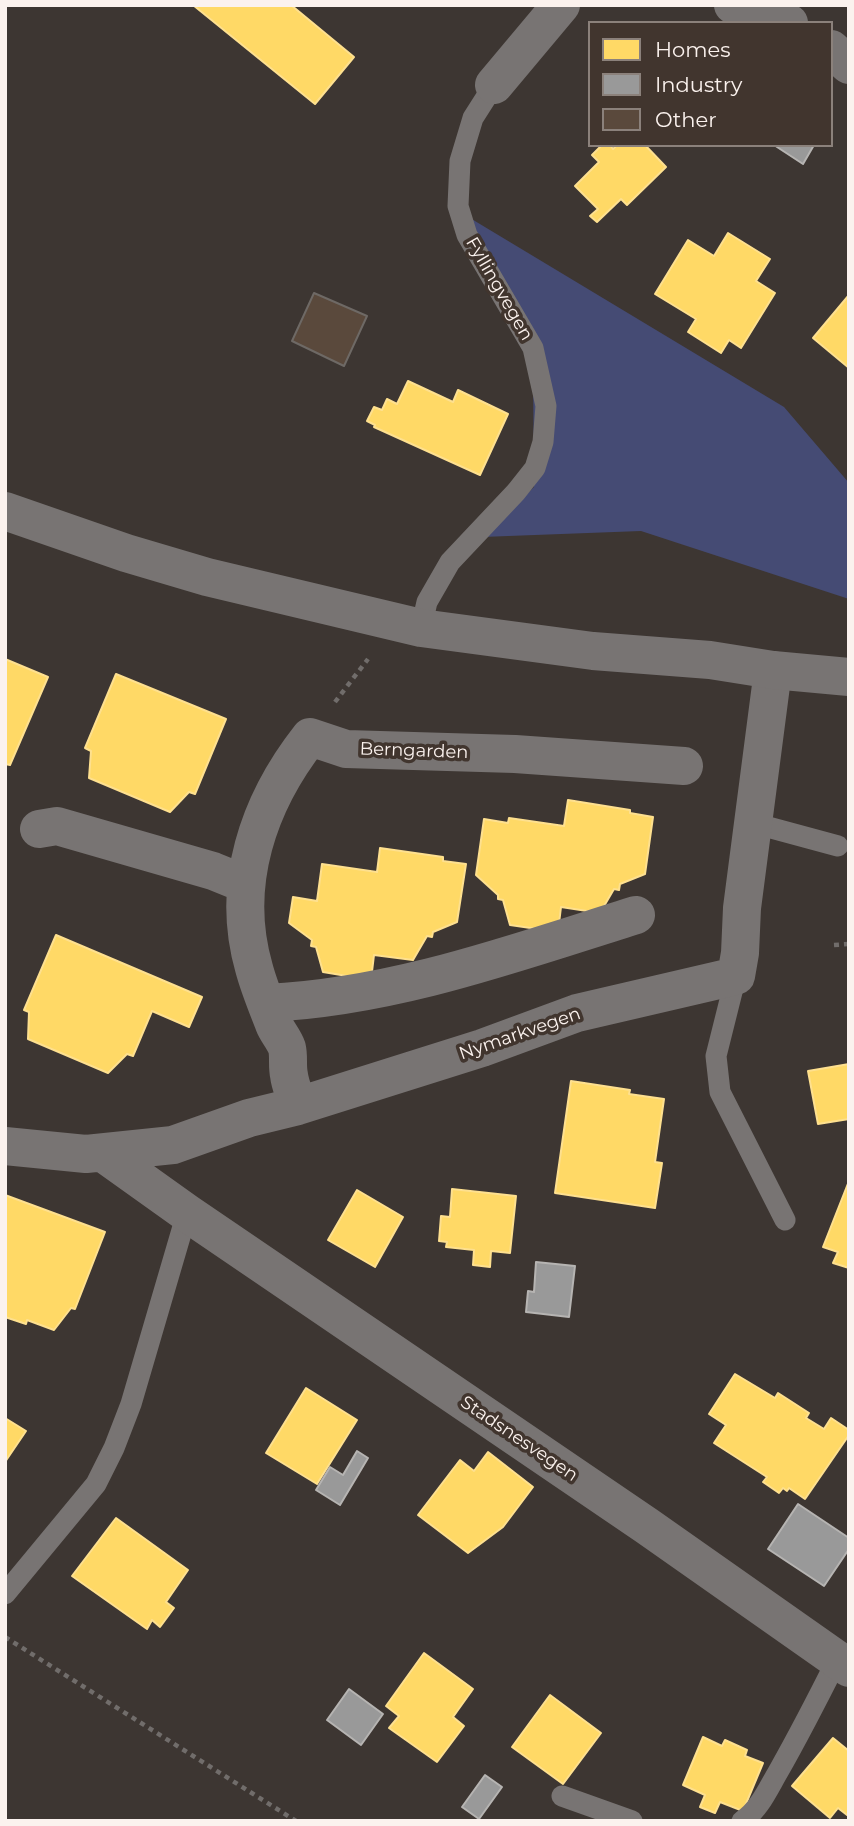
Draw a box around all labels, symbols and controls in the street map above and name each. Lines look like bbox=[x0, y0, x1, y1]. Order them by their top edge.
legend bbox=[588, 21, 833, 147]
text: Homes bbox=[655, 37, 730, 62]
text: Industry bbox=[655, 72, 742, 97]
text: Other bbox=[655, 107, 717, 132]
street label: Fyllingvegen bbox=[461, 233, 537, 345]
street label: Berngarden bbox=[359, 738, 469, 764]
street label: Nymarkvegen bbox=[456, 1003, 584, 1065]
street label: Stadsnesvegen bbox=[456, 1392, 582, 1486]

